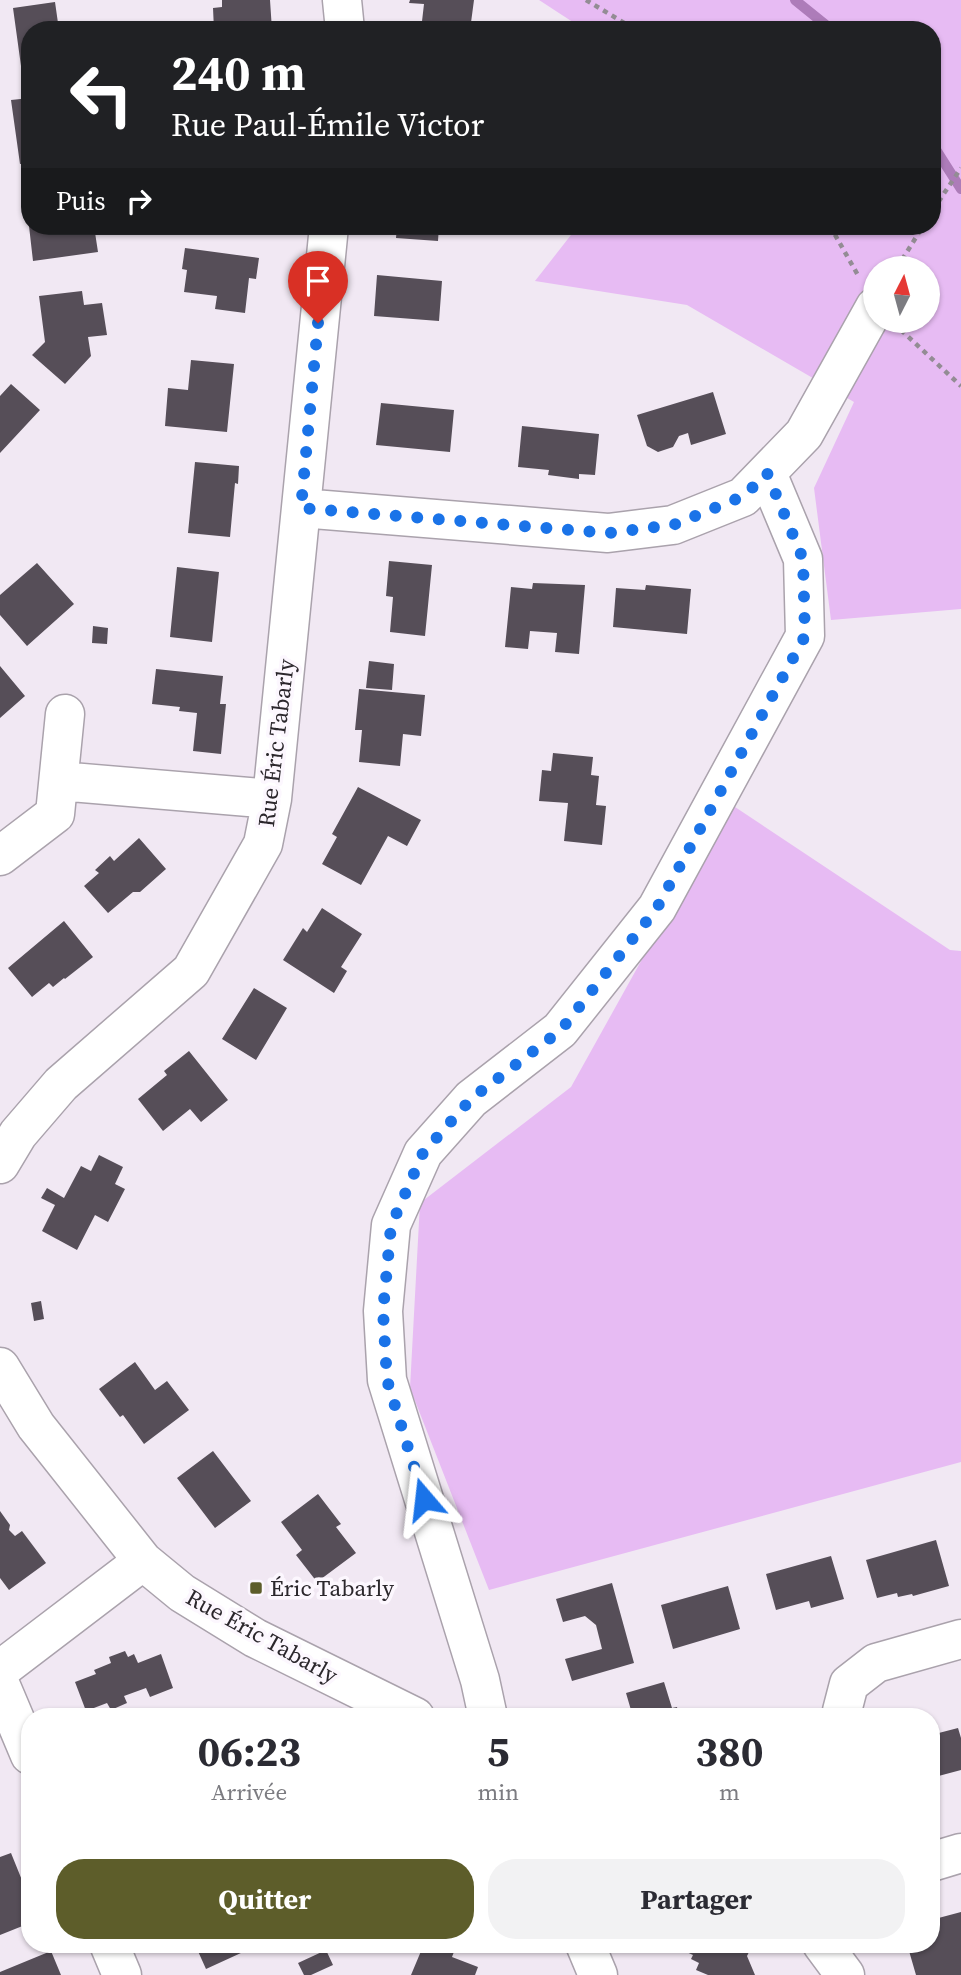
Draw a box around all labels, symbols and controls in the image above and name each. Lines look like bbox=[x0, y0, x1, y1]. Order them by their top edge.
text: 240 m bbox=[171, 39, 306, 106]
icon: left bbox=[56, 49, 147, 140]
text: Rue Paul-Émile Victor bbox=[171, 103, 484, 147]
icon: right bbox=[120, 182, 158, 220]
text: Puis bbox=[56, 183, 106, 219]
pin bbox=[288, 251, 348, 323]
north arrow bbox=[863, 256, 940, 332]
map controls bbox=[863, 256, 940, 333]
icon: arrive bbox=[299, 262, 337, 300]
street label: Rue Éric Tabarly bbox=[250, 657, 302, 829]
position arrow bbox=[387, 1462, 461, 1536]
place label: Éric Tabarly bbox=[270, 1572, 394, 1604]
marker: Éric Tabarly bbox=[248, 1580, 264, 1596]
street label: Rue Éric Tabarly bbox=[180, 1581, 344, 1691]
text: 06:23 bbox=[197, 1722, 301, 1780]
text: 5 bbox=[487, 1722, 510, 1780]
text: 380 bbox=[695, 1722, 764, 1780]
text: Arrivée bbox=[211, 1776, 287, 1808]
text: min bbox=[477, 1776, 519, 1808]
text: m bbox=[719, 1776, 740, 1808]
button: Quitter bbox=[56, 1859, 474, 1939]
button: Partager bbox=[488, 1859, 905, 1939]

